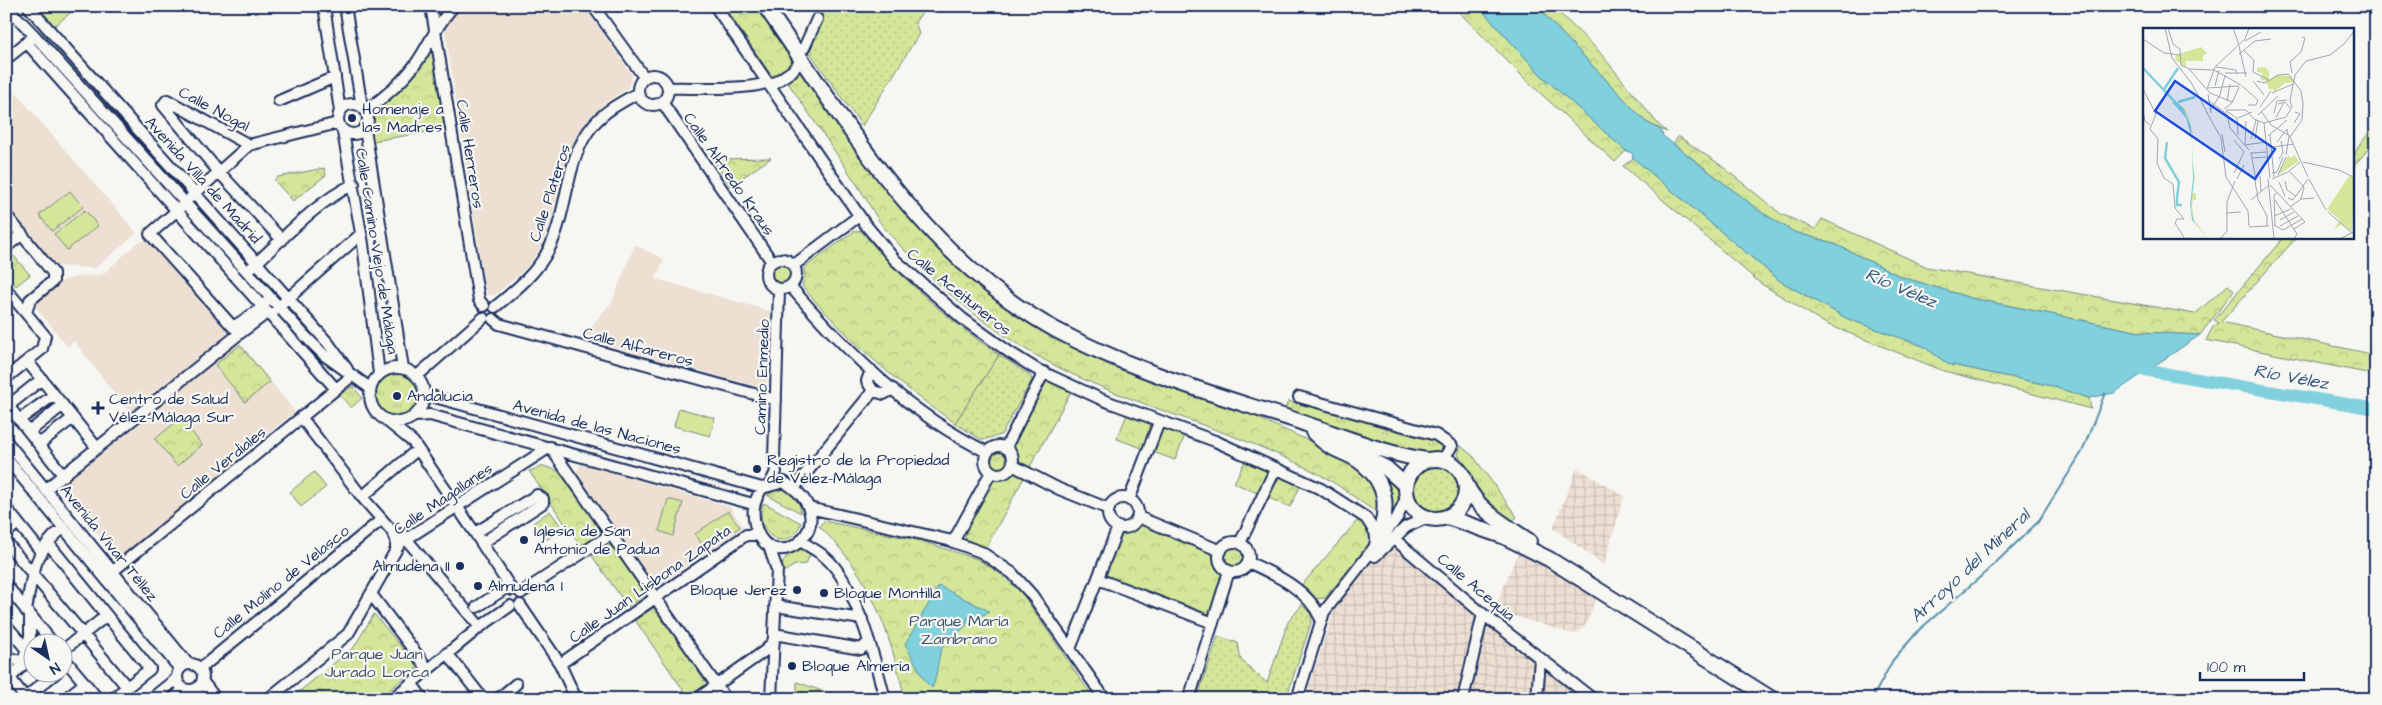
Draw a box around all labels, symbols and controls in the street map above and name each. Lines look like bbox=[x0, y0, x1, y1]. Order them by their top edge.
inset map bbox=[2143, 28, 2354, 239]
street label: Calle Nogal bbox=[174, 81, 253, 138]
place label: Homenaje a las Madres bbox=[362, 98, 444, 138]
street label: Calle Herreros bbox=[451, 98, 489, 210]
street label: Calle Alfredo Kraus bbox=[678, 108, 780, 240]
street label: Avenida Villa de Madrid bbox=[140, 111, 266, 249]
marker: Homenaje a las Madres bbox=[346, 112, 358, 124]
street label: Calle Plateros bbox=[524, 141, 576, 245]
street label: Calle Camino Viejo de Málaga bbox=[349, 146, 404, 356]
street label: Calle Aceituneros bbox=[902, 243, 1016, 341]
water label: Río Vélez bbox=[1861, 262, 1942, 315]
street label: Camino Enmedio bbox=[749, 319, 775, 435]
street label: Calle Alfareros bbox=[580, 322, 696, 372]
water label: Río Vélez bbox=[2252, 358, 2331, 396]
place label: Andalucia bbox=[407, 385, 473, 407]
place label: Centro de Salud Vélez-Málaga Sur bbox=[109, 388, 234, 429]
marker: Andalucia bbox=[391, 390, 403, 402]
street label: Avenida de las Naciones bbox=[511, 394, 683, 460]
marker: Centro de Salud Vélez-Málaga Sur bbox=[91, 401, 105, 415]
street label: Calle Verdiales bbox=[175, 421, 271, 505]
place label: Registro de la Propiedad de Vélez-Málaga bbox=[767, 449, 949, 490]
street label: Calle Magallanes bbox=[389, 458, 497, 541]
marker: Registro de la Propiedad de Vélez-Málaga bbox=[751, 463, 763, 475]
street label: Avenida Vivar Téllez bbox=[55, 480, 163, 606]
water label: Arroyo del Mineral bbox=[1904, 502, 2038, 629]
street label: Calle Molino de Velasco bbox=[208, 520, 354, 644]
place label: Iglesia de San Antonio de Padua bbox=[534, 520, 660, 560]
street label: Calle Juan Lisbona Zapata bbox=[565, 520, 735, 648]
marker: Iglesia de San Antonio de Padua bbox=[518, 534, 530, 546]
street label: Calle Acequia bbox=[1432, 548, 1520, 626]
place label: Almudena II bbox=[372, 555, 450, 577]
marker: Almudena II bbox=[454, 560, 466, 572]
place label: Almudena I bbox=[488, 575, 563, 597]
place label: Bloque Jerez bbox=[690, 579, 787, 601]
marker: Almudena I bbox=[472, 580, 484, 592]
place label: Bloque Montilla bbox=[834, 582, 941, 604]
marker: Bloque Jerez bbox=[791, 584, 803, 596]
marker: Bloque Montilla bbox=[818, 587, 830, 599]
park label: Parque María Zambrano bbox=[909, 610, 1009, 650]
north arrow bbox=[22, 632, 72, 682]
park label: Parque Juan Jurado Lorca bbox=[325, 643, 429, 683]
scale bar bbox=[2200, 650, 2303, 682]
place label: Bloque Almería bbox=[802, 655, 910, 677]
text: N bbox=[45, 657, 64, 679]
text: 100 m bbox=[2207, 657, 2246, 678]
marker: Bloque Almería bbox=[786, 660, 798, 672]

